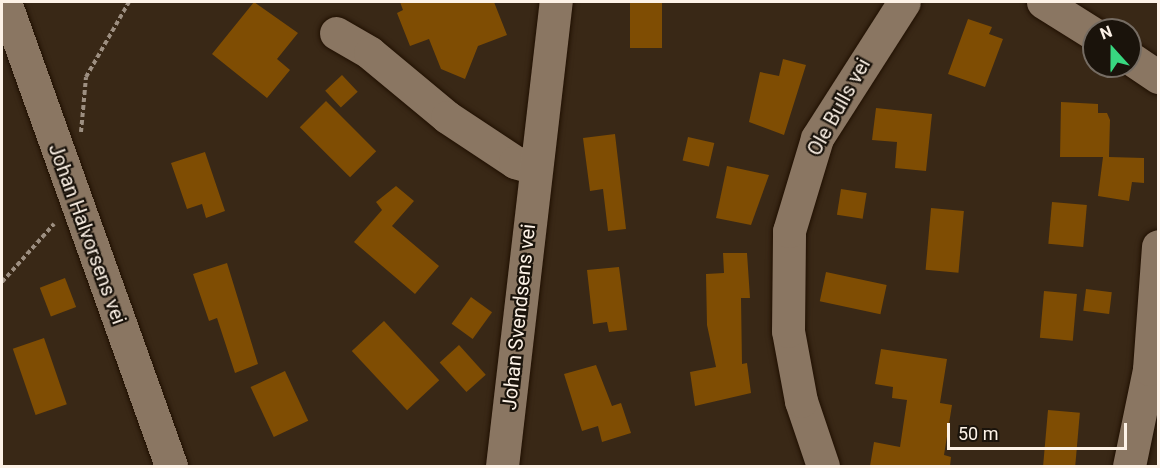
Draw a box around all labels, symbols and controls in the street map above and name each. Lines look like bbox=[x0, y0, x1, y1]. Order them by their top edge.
north arrow bbox=[1082, 18, 1142, 78]
text: N bbox=[1097, 22, 1115, 43]
street label: Ole Bulls vei bbox=[802, 54, 876, 160]
street label: Johan Halvorsens vei bbox=[43, 140, 131, 328]
street label: Johan Svendsens vei bbox=[497, 223, 541, 411]
scale bar bbox=[950, 411, 1130, 449]
text: 50 m bbox=[958, 423, 998, 444]

